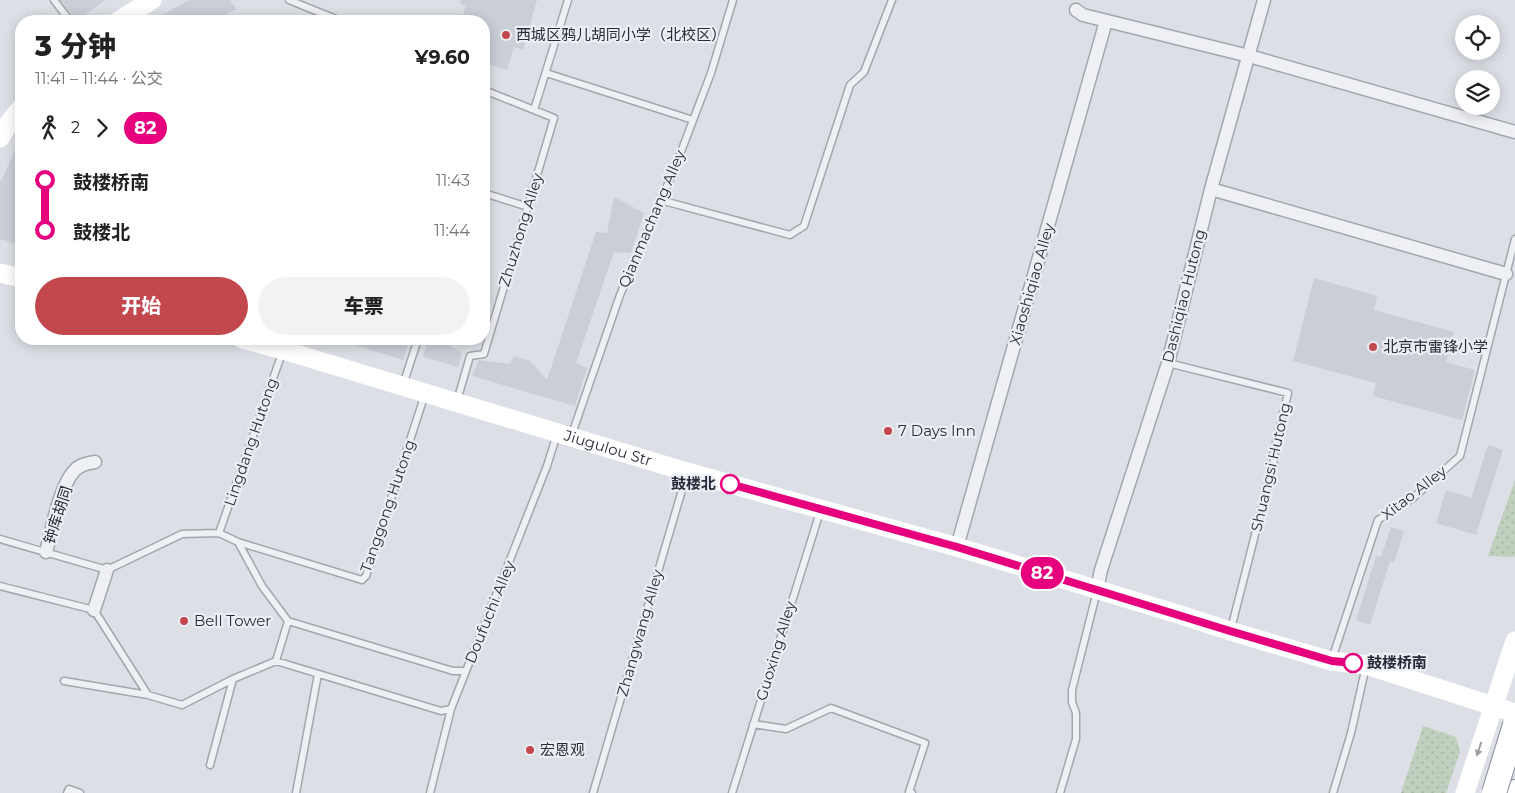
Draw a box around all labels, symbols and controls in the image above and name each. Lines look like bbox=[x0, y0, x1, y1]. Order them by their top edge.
map controls bbox=[1455, 15, 1500, 115]
button: locate bbox=[1455, 15, 1500, 60]
place label: 西城区鸦儿胡同小学（北校区） bbox=[516, 25, 726, 44]
text: 3 分钟 bbox=[35, 29, 116, 63]
marker: 西城区鸦儿胡同小学（北校区） bbox=[500, 29, 512, 41]
text: ¥9.60 bbox=[414, 46, 470, 69]
text: 11:41 – 11:44 · 公交 bbox=[35, 69, 163, 88]
button: layers bbox=[1455, 70, 1500, 115]
icon: walk bbox=[35, 114, 63, 142]
icon: forward bbox=[88, 114, 116, 142]
text: 82 bbox=[134, 117, 157, 139]
text: 2 bbox=[71, 118, 80, 137]
street label: Qianmachang Alley bbox=[614, 146, 690, 291]
street label: Zhuzhong Alley bbox=[494, 170, 547, 289]
text: 鼓楼桥南 bbox=[73, 171, 149, 194]
text: 11:43 bbox=[436, 171, 470, 190]
street label: Xiaoshiqiao Alley bbox=[1005, 220, 1058, 347]
text: 鼓楼北 bbox=[73, 221, 130, 244]
text: 11:44 bbox=[434, 221, 470, 240]
street label: Dashiqiao Hutong bbox=[1158, 227, 1209, 365]
button: 开始 bbox=[35, 277, 248, 335]
button: 车票 bbox=[258, 277, 470, 335]
place label: 北京市雷锋小学 bbox=[1383, 337, 1488, 356]
marker: 北京市雷锋小学 bbox=[1367, 341, 1379, 353]
street label: Lingdang Hutong bbox=[220, 375, 281, 509]
street label: Shuangsi Hutong bbox=[1246, 400, 1295, 533]
place label: 7 Days Inn bbox=[898, 421, 976, 440]
street label: Jiugulou Str bbox=[561, 425, 654, 470]
marker: 7 Days Inn bbox=[882, 425, 894, 437]
street label: Tanggong Hutong bbox=[356, 437, 419, 575]
street label: Xitao Alley bbox=[1377, 461, 1451, 524]
place label: 鼓楼北 bbox=[671, 474, 716, 493]
marker: 鼓楼北 bbox=[720, 474, 740, 494]
street label: 钟库胡同 bbox=[39, 483, 76, 546]
street label: Doufuchi Alley bbox=[460, 557, 519, 666]
line badge: 82 bbox=[1020, 557, 1064, 589]
text: 82 bbox=[1031, 562, 1053, 584]
street label: Zhangwang Alley bbox=[612, 566, 667, 699]
street label: Guoxing Alley bbox=[751, 598, 800, 703]
place label: Bell Tower bbox=[194, 611, 271, 630]
marker: Bell Tower bbox=[178, 615, 190, 627]
marker: 鼓楼桥南 bbox=[1343, 653, 1363, 673]
place label: 鼓楼桥南 bbox=[1367, 653, 1427, 672]
place label: 宏恩观 bbox=[540, 740, 585, 759]
one-way arrow bbox=[1475, 742, 1483, 757]
marker: 宏恩观 bbox=[524, 744, 536, 756]

